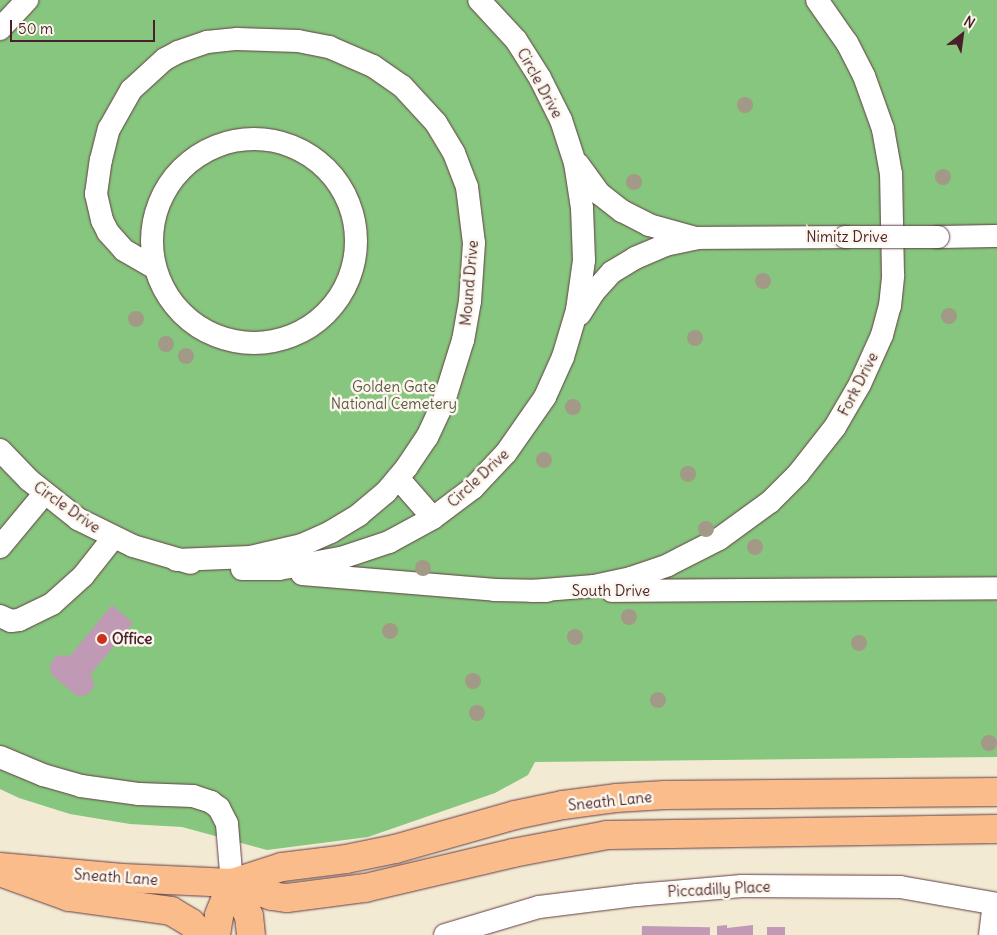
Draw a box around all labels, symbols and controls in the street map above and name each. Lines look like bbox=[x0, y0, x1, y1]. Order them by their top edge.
scale bar bbox=[12, 10, 158, 42]
north arrow bbox=[937, 10, 987, 60]
text: N bbox=[961, 12, 978, 32]
text: 50 m bbox=[18, 19, 53, 38]
street label: Circle Drive bbox=[513, 45, 567, 121]
street label: Nimitz Drive bbox=[806, 228, 888, 246]
street label: Mound Drive bbox=[456, 239, 482, 327]
street label: Fork Drive bbox=[834, 349, 882, 419]
park label: Golden Gate National Cemetery bbox=[331, 377, 457, 412]
street label: Circle Drive bbox=[444, 445, 512, 511]
street label: Circle Drive bbox=[30, 477, 104, 537]
street label: South Drive bbox=[572, 582, 650, 600]
place label: Office bbox=[112, 630, 152, 648]
marker: Office bbox=[96, 633, 108, 645]
street label: Sneath Lane bbox=[567, 788, 653, 814]
street label: Sneath Lane bbox=[73, 865, 159, 889]
street label: Piccadilly Place bbox=[667, 877, 771, 901]

